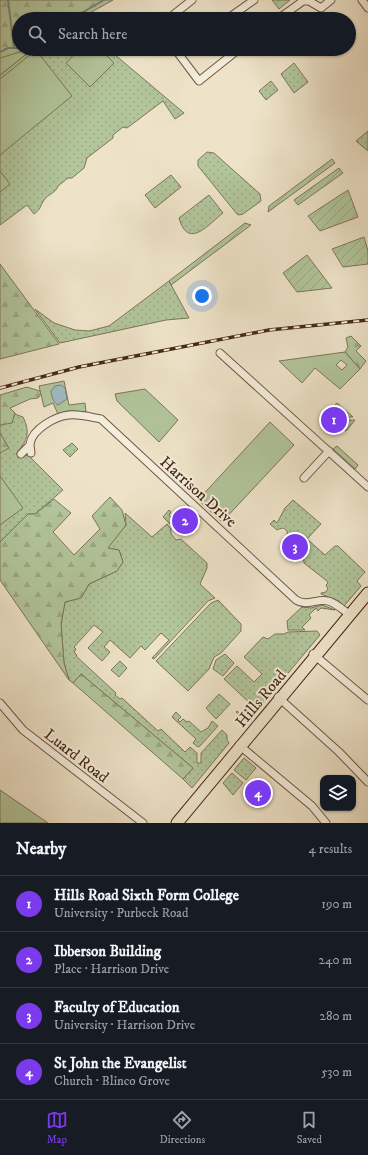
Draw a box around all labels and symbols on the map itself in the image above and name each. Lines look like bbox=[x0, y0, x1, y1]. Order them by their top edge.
your location bbox=[192, 286, 212, 306]
pin: 1 bbox=[321, 405, 347, 435]
street label: Harrison Drive bbox=[156, 452, 241, 532]
pin: 2 bbox=[172, 506, 198, 536]
pin: 3 bbox=[282, 532, 308, 562]
street label: Hills Road bbox=[231, 666, 291, 732]
street label: Luard Road bbox=[40, 724, 113, 787]
pin: 4 bbox=[245, 778, 271, 808]

